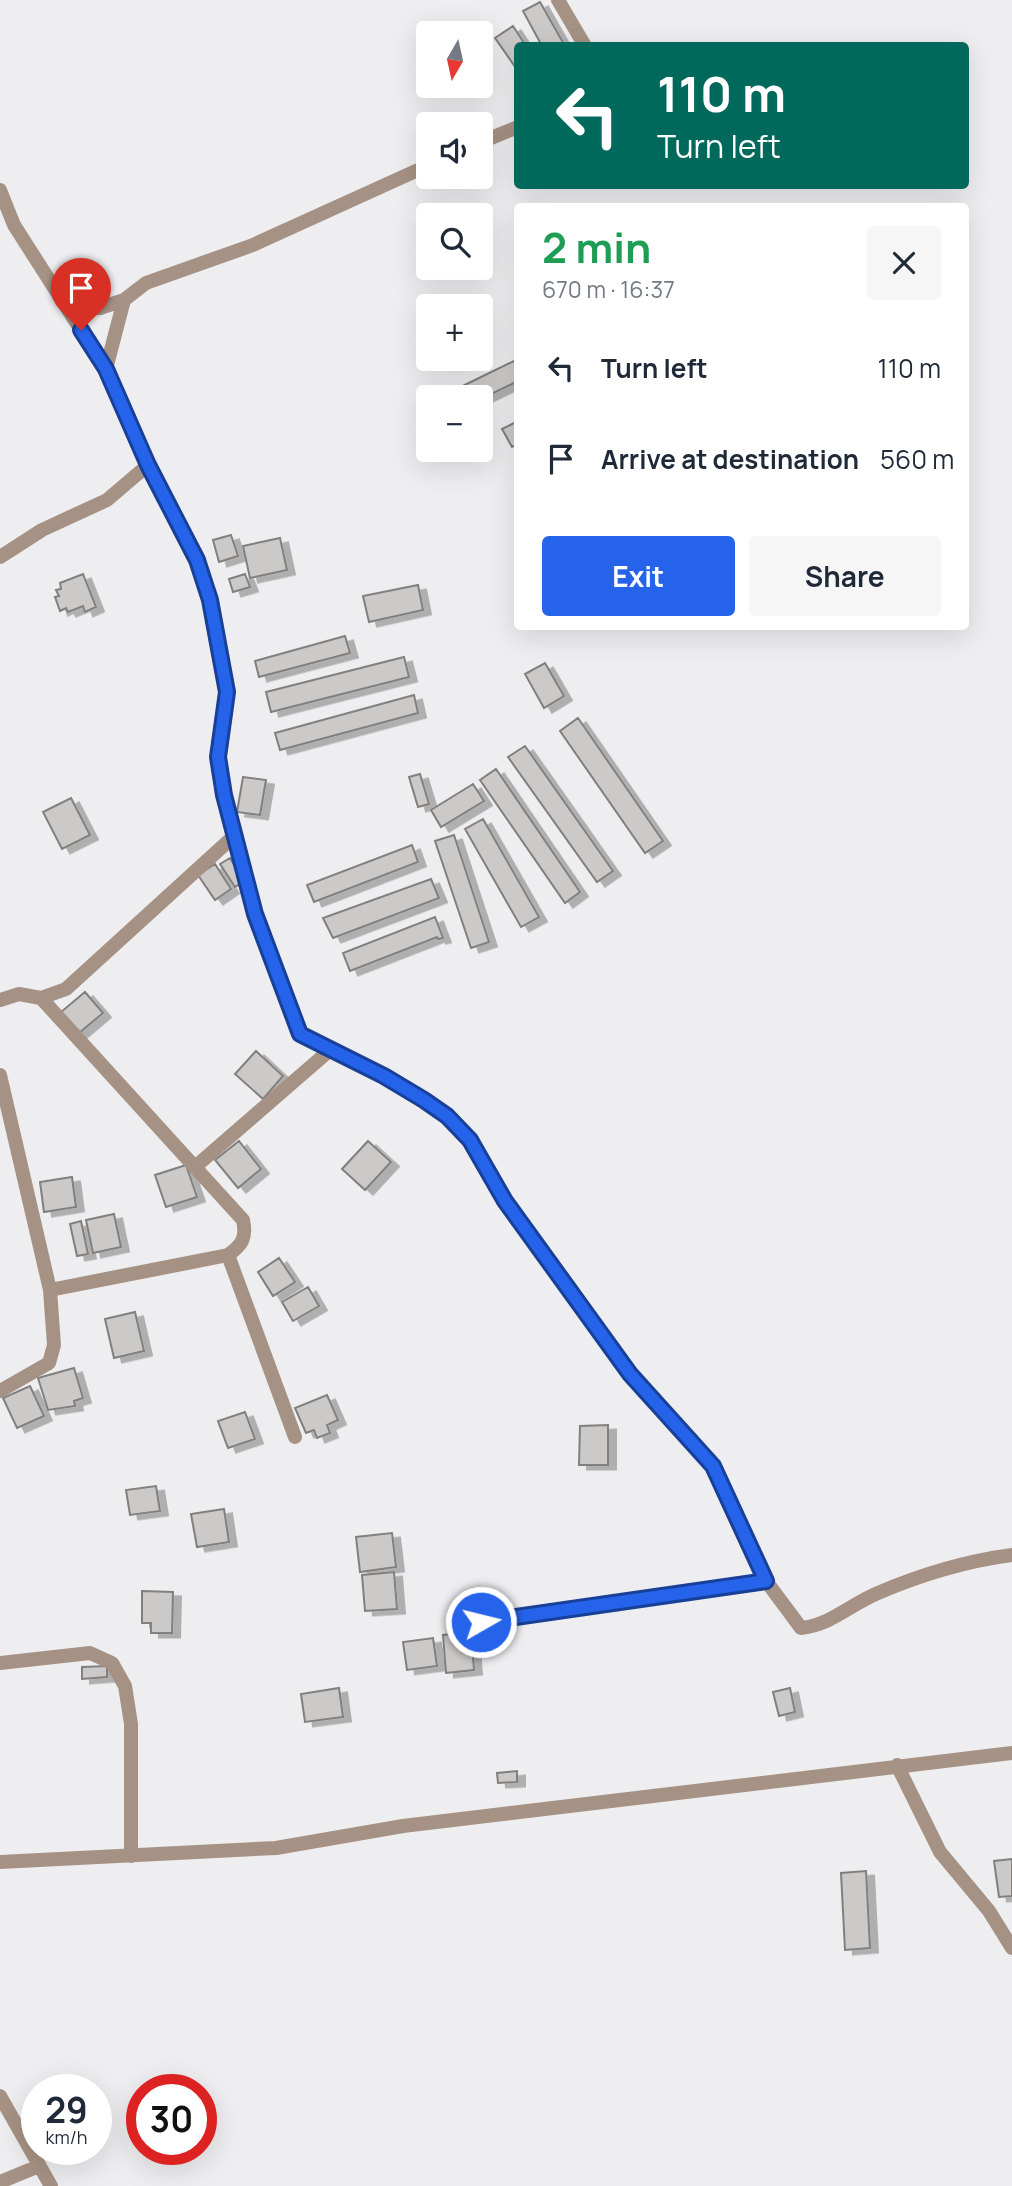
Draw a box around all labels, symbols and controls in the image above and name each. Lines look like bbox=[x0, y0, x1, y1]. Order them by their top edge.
north arrow bbox=[416, 21, 494, 98]
map controls bbox=[416, 21, 493, 462]
text: 110 m bbox=[657, 60, 786, 127]
icon: left bbox=[542, 70, 633, 161]
button: sound bbox=[416, 112, 493, 189]
text: Turn left bbox=[657, 124, 781, 168]
button: search bbox=[416, 203, 493, 280]
text: 2 min bbox=[542, 218, 651, 276]
button: close bbox=[867, 226, 941, 300]
pin bbox=[51, 258, 111, 330]
icon: arrive bbox=[62, 269, 100, 307]
text: 670 m · 16:37 bbox=[542, 273, 675, 305]
button: + bbox=[416, 294, 493, 371]
icon: left bbox=[542, 349, 580, 387]
text: Turn left bbox=[601, 350, 708, 386]
text: 110 m bbox=[878, 350, 941, 386]
button: − bbox=[416, 385, 493, 462]
icon: arrive bbox=[542, 440, 580, 478]
text: Arrive at destination bbox=[601, 441, 859, 477]
text: 560 m bbox=[880, 441, 954, 477]
button: Exit bbox=[542, 536, 735, 616]
button: Share bbox=[749, 536, 941, 616]
position arrow bbox=[444, 1585, 518, 1659]
speed limit sign: 30 bbox=[126, 2074, 217, 2165]
text: 29 bbox=[45, 2086, 88, 2134]
text: km/h bbox=[46, 2125, 87, 2149]

